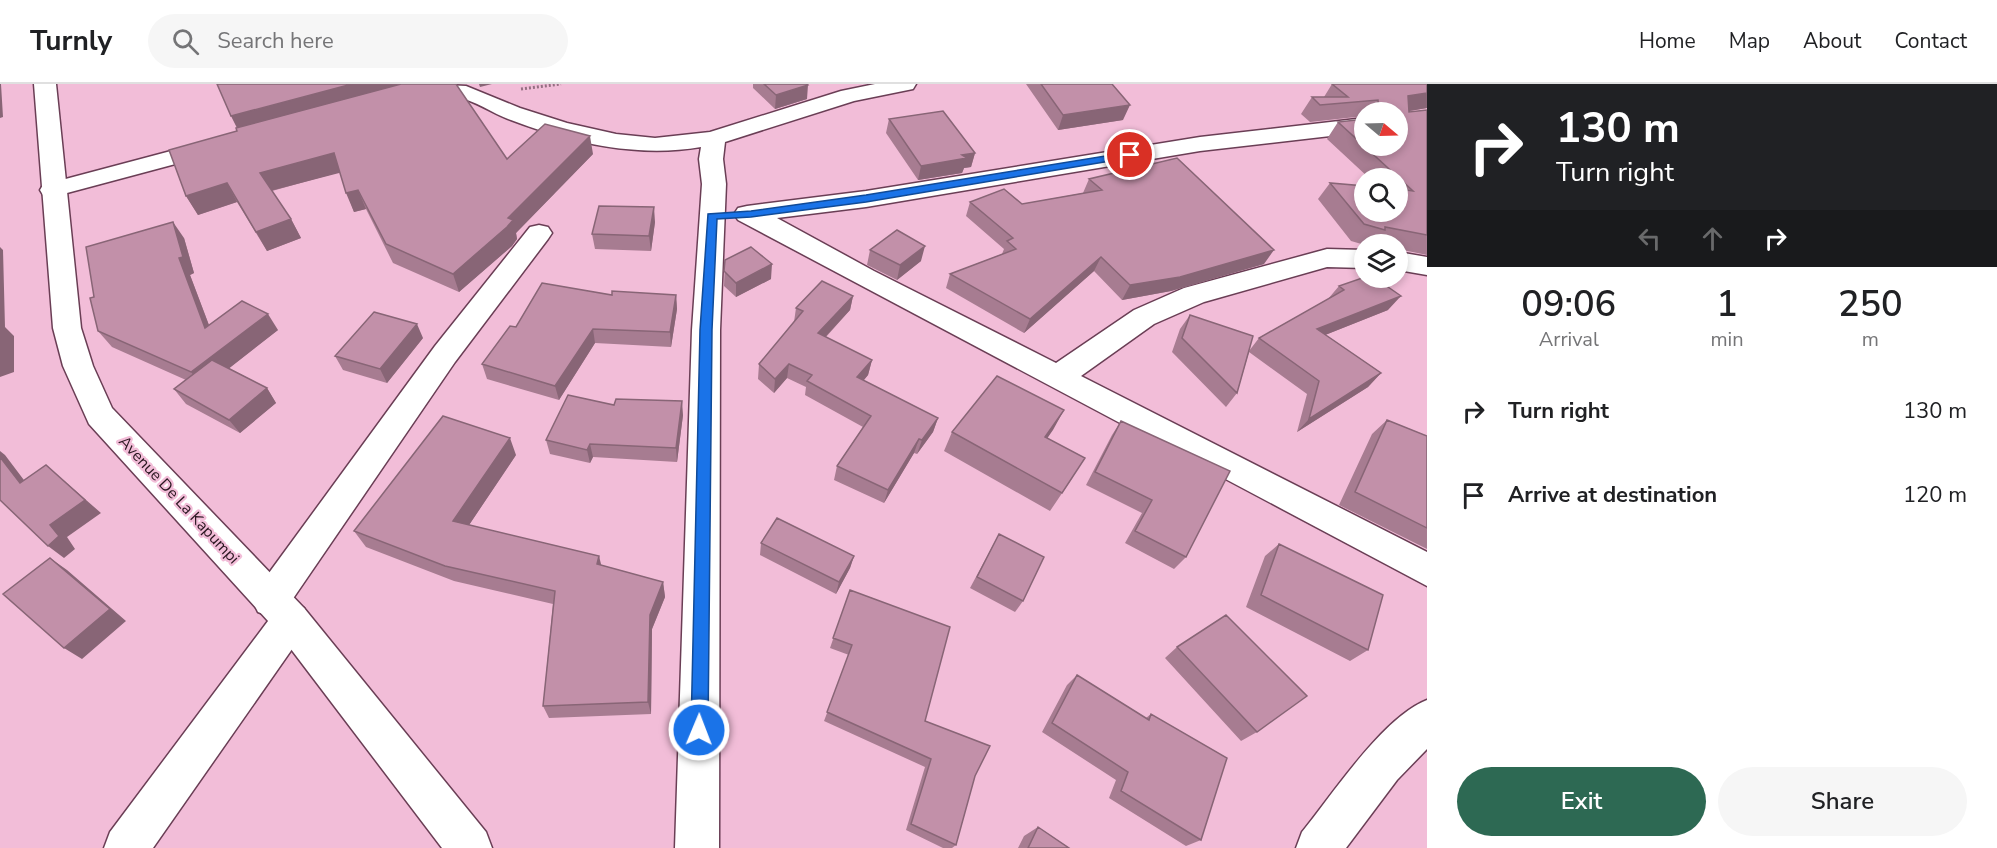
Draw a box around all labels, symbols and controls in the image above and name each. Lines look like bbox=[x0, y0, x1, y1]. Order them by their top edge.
search box bbox=[148, 14, 568, 68]
text: Turnly bbox=[30, 22, 112, 60]
icon: search bbox=[169, 25, 202, 58]
text: Search here bbox=[217, 26, 334, 56]
text: Home bbox=[1639, 27, 1696, 55]
text: Map bbox=[1729, 27, 1770, 55]
text: About bbox=[1803, 27, 1861, 55]
text: Contact bbox=[1894, 27, 1967, 55]
text: 130 m bbox=[1556, 100, 1680, 157]
north arrow bbox=[1354, 102, 1408, 156]
map controls bbox=[1354, 102, 1408, 288]
icon: right bbox=[1457, 108, 1535, 186]
pin bbox=[1104, 129, 1155, 180]
icon: arrive bbox=[1113, 138, 1146, 171]
text: Turn right bbox=[1556, 154, 1674, 191]
button: search bbox=[1354, 168, 1408, 222]
icon: left bbox=[1633, 222, 1666, 255]
icon: ahead bbox=[1696, 222, 1729, 255]
icon: right bbox=[1759, 222, 1792, 255]
button: layers bbox=[1354, 234, 1408, 288]
text: 09:06 bbox=[1521, 280, 1616, 329]
text: 1 bbox=[1716, 280, 1738, 329]
text: 250 bbox=[1838, 280, 1903, 329]
text: Arrival bbox=[1539, 326, 1599, 353]
text: min bbox=[1711, 326, 1744, 353]
text: m bbox=[1862, 326, 1879, 353]
icon: right bbox=[1457, 395, 1490, 428]
text: Turn right bbox=[1508, 396, 1609, 426]
text: 130 m bbox=[1903, 396, 1967, 426]
street label: Avenue De La Kapumpi bbox=[114, 431, 244, 569]
icon: arrive bbox=[1457, 479, 1490, 512]
text: Arrive at destination bbox=[1508, 480, 1717, 510]
text: 120 m bbox=[1903, 480, 1967, 510]
position arrow bbox=[667, 698, 731, 762]
button: Exit bbox=[1457, 767, 1706, 836]
button: Share bbox=[1718, 767, 1967, 836]

